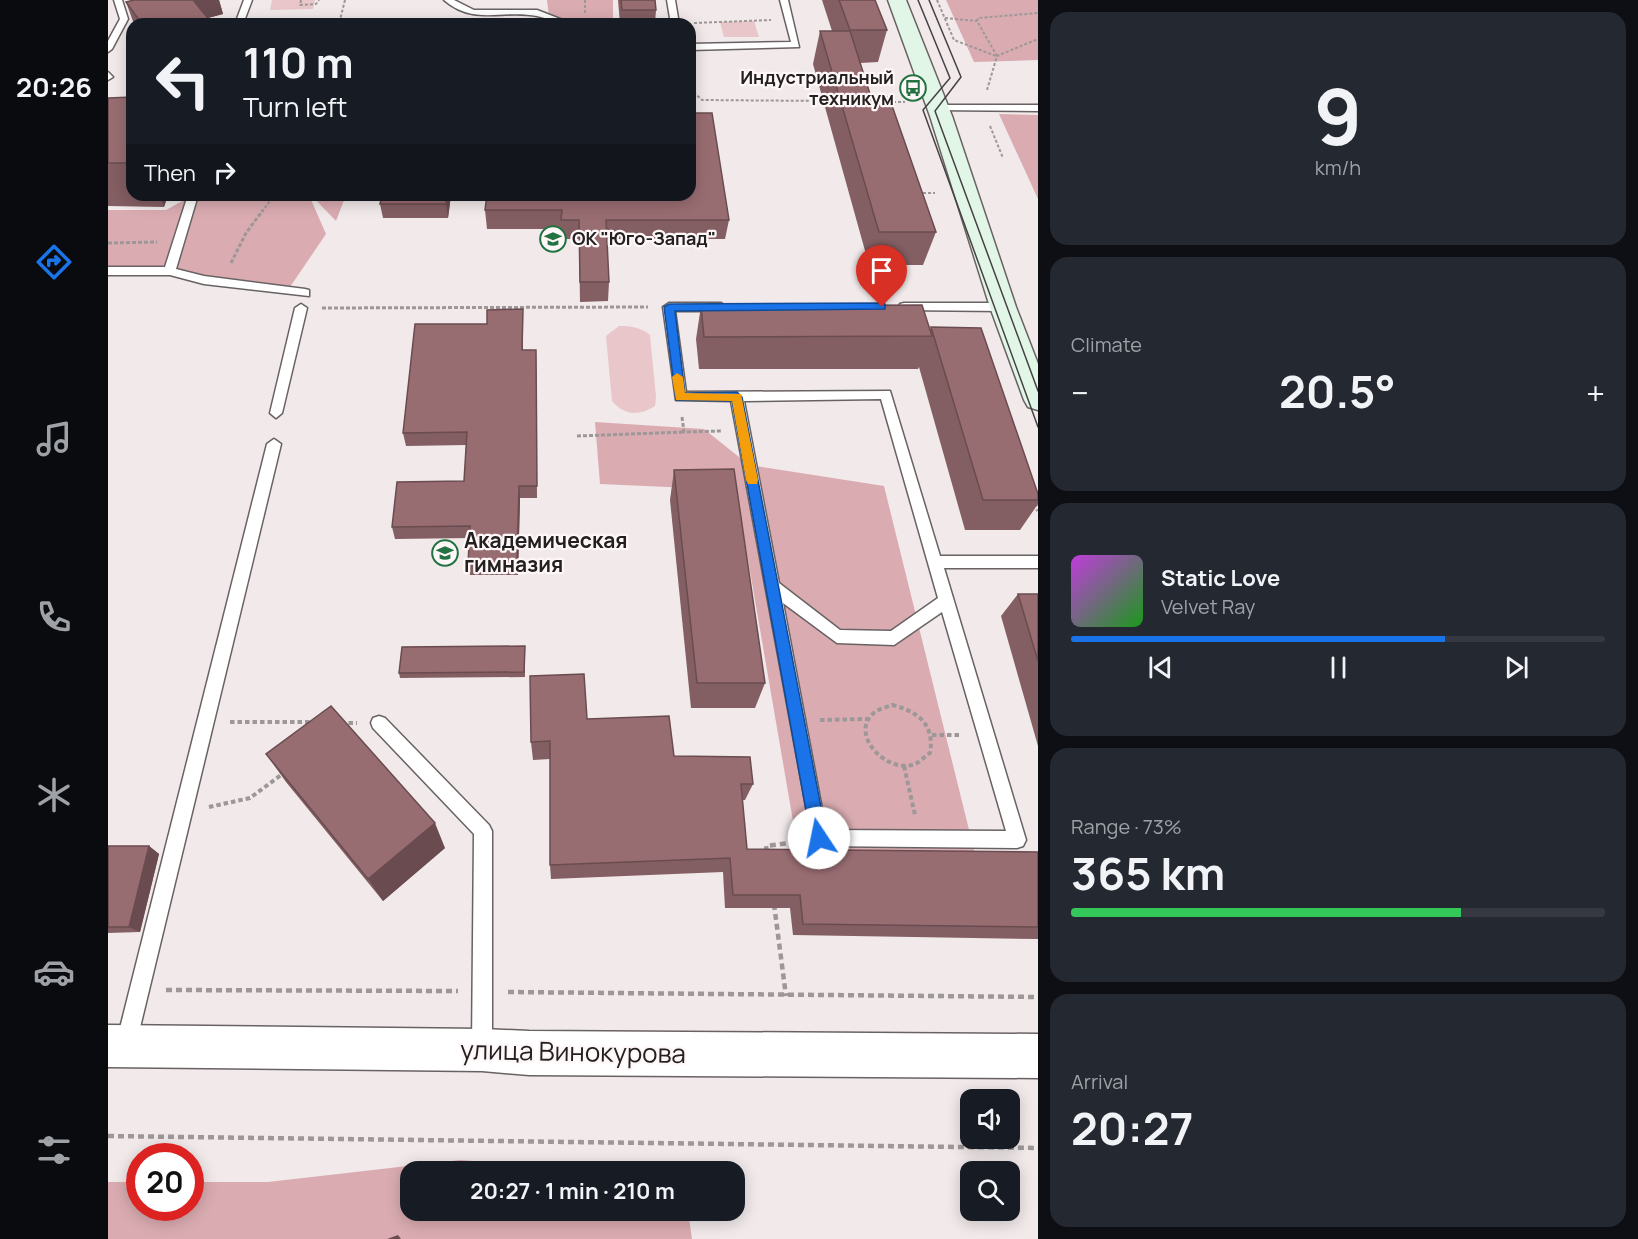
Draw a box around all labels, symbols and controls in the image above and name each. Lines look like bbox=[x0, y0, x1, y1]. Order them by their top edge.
text: 110 m bbox=[243, 33, 354, 91]
icon: left bbox=[144, 42, 222, 120]
text: 9 bbox=[1314, 62, 1362, 168]
place label: Индустриальный техникум bbox=[740, 65, 894, 110]
text: 20:26 bbox=[16, 68, 92, 105]
bus stop icon: Индустриальный техникум bbox=[898, 73, 928, 103]
text: Turn left bbox=[243, 88, 347, 125]
text: km/h bbox=[1315, 154, 1361, 181]
icon: right bbox=[208, 156, 241, 189]
text: Then bbox=[144, 158, 196, 188]
school or university icon: ОК "Юго-Запад" bbox=[538, 224, 568, 254]
place label: ОК "Юго-Запад" bbox=[572, 226, 716, 250]
icon: directions bbox=[33, 241, 75, 283]
pin bbox=[856, 245, 907, 307]
icon: arrive bbox=[865, 254, 898, 287]
text: Climate bbox=[1071, 331, 1142, 358]
text: 20.5° bbox=[1279, 360, 1396, 422]
text: − bbox=[1071, 370, 1089, 415]
text: + bbox=[1586, 370, 1605, 415]
icon: music bbox=[33, 418, 75, 460]
place label: Академическая гимназия bbox=[464, 526, 628, 578]
school or university icon: Академическая гимназия bbox=[430, 538, 460, 568]
text: Static Love bbox=[1161, 563, 1280, 593]
text: Velvet Ray bbox=[1161, 593, 1255, 620]
icon: phone bbox=[33, 596, 75, 638]
icon: previous bbox=[1144, 651, 1177, 684]
icon: pause bbox=[1322, 651, 1355, 684]
icon: next bbox=[1500, 651, 1533, 684]
icon: climate bbox=[33, 774, 75, 816]
position arrow bbox=[787, 806, 851, 870]
text: Range · 73% bbox=[1071, 813, 1182, 840]
text: 365 km bbox=[1071, 842, 1225, 904]
icon: car bbox=[33, 951, 75, 993]
street label: улица Винокурова bbox=[460, 1031, 686, 1071]
text: Arrival bbox=[1071, 1068, 1128, 1095]
map controls bbox=[960, 1089, 1020, 1221]
button: sound bbox=[960, 1089, 1020, 1149]
text: 20:27 bbox=[1071, 1097, 1194, 1159]
icon: filters bbox=[33, 1129, 75, 1171]
speed limit sign: 20 bbox=[126, 1143, 204, 1221]
button: search bbox=[960, 1161, 1020, 1221]
text: 20:27 · 1 min · 210 m bbox=[470, 1176, 675, 1206]

